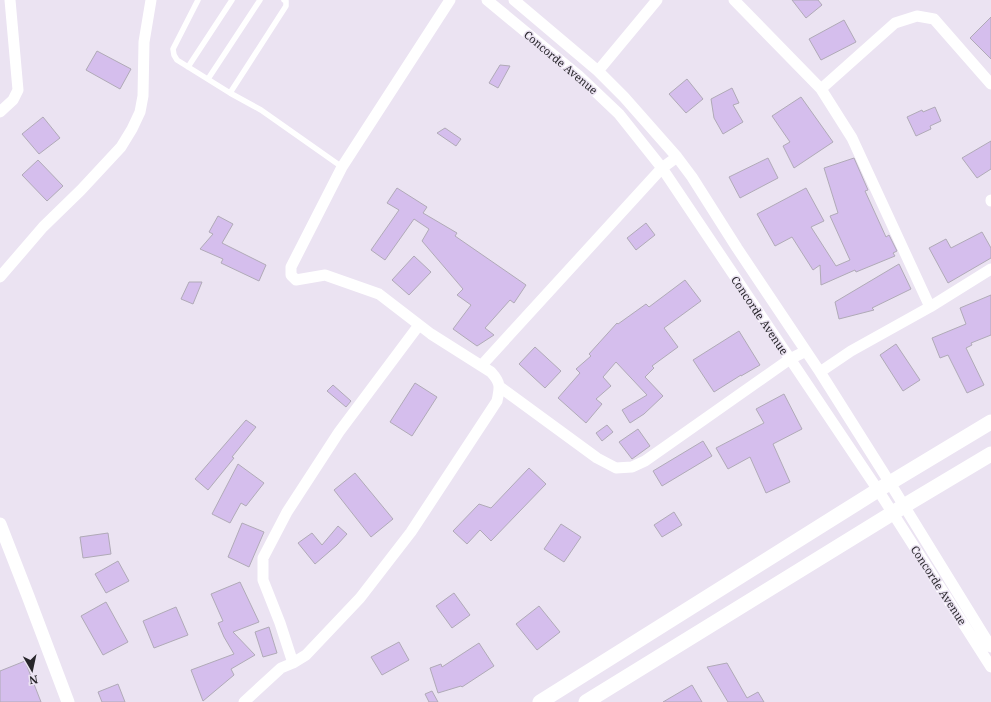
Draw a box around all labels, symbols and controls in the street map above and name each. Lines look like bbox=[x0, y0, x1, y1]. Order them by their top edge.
street label: Concorde Avenue bbox=[521, 27, 601, 97]
street label: Concorde Avenue bbox=[728, 273, 792, 357]
street label: Concorde Avenue bbox=[908, 542, 970, 628]
north arrow bbox=[12, 650, 52, 690]
text: N bbox=[28, 672, 39, 689]

